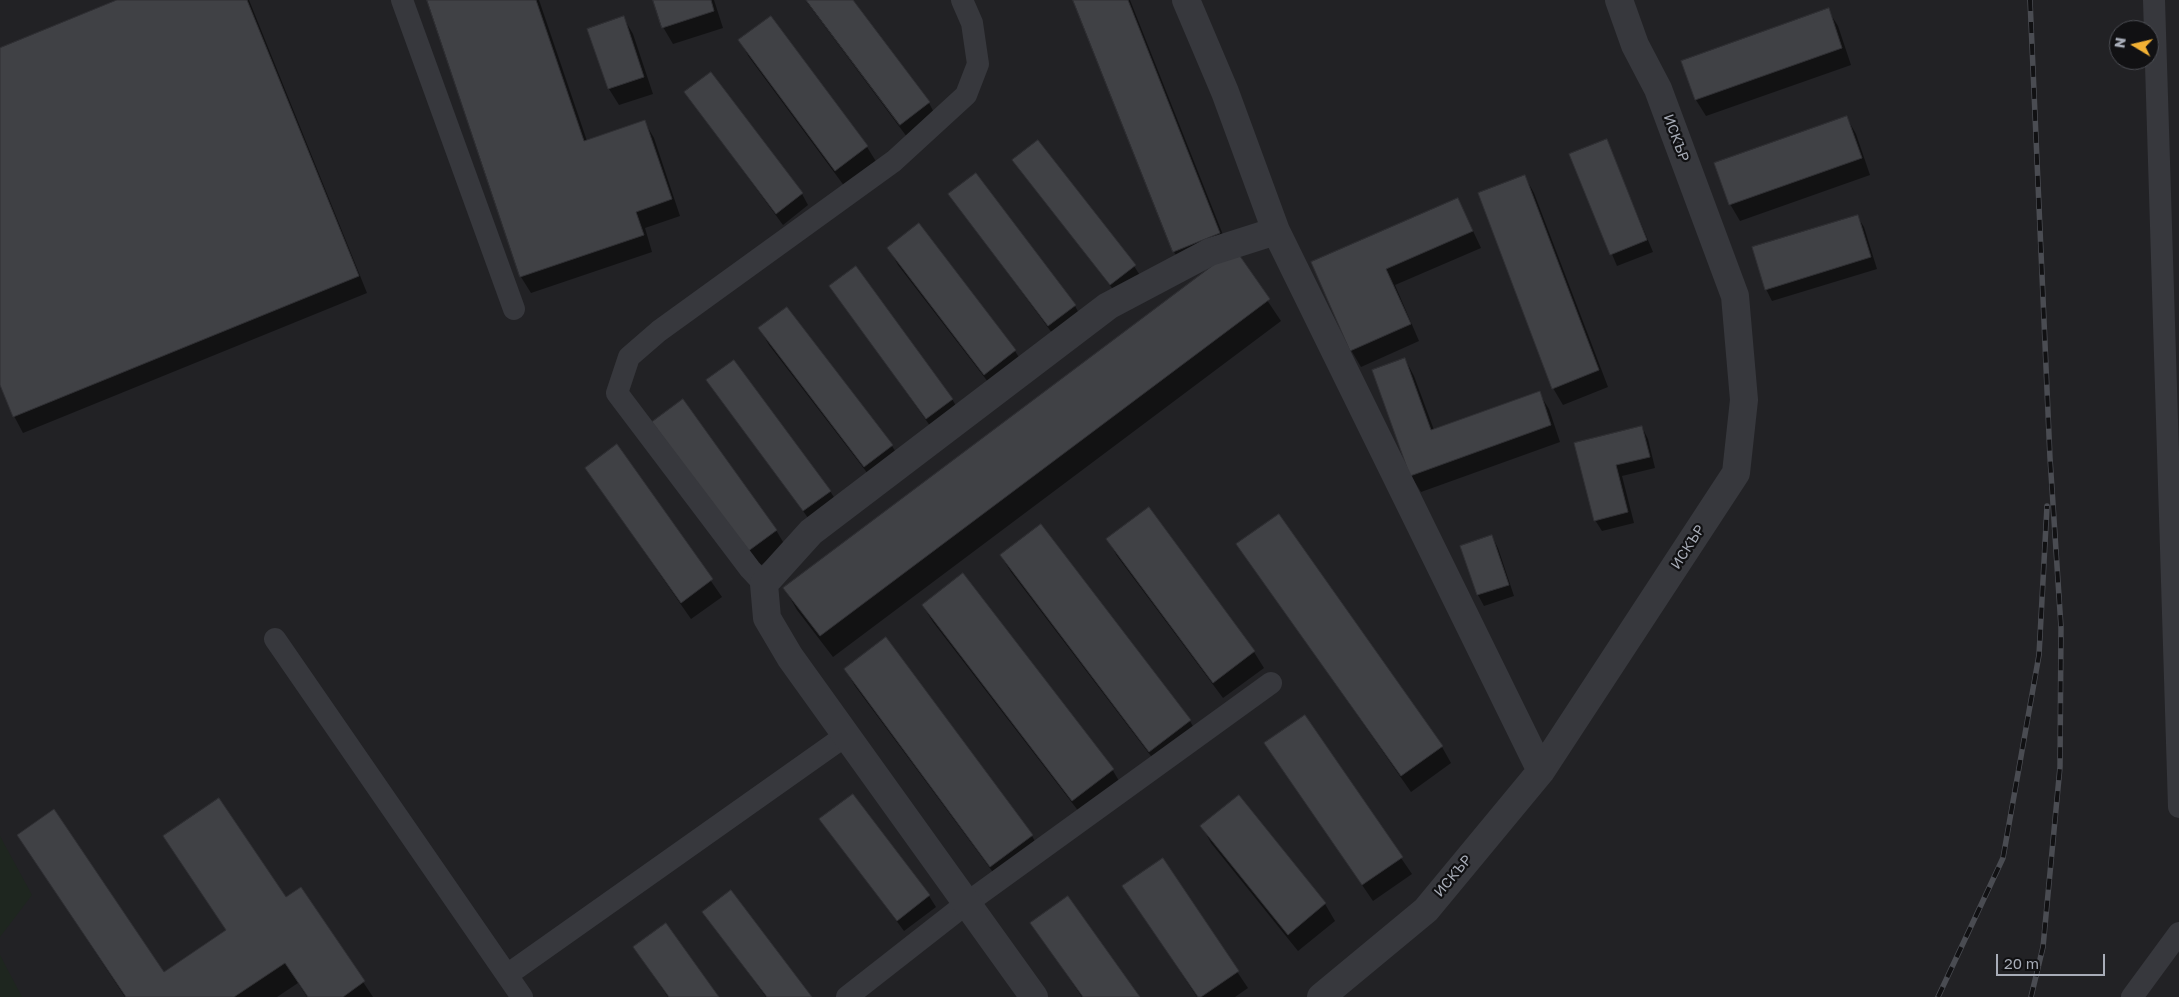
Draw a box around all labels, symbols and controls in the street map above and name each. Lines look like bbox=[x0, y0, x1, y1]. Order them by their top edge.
north arrow bbox=[2109, 20, 2159, 70]
text: N bbox=[2110, 36, 2129, 49]
street label: ИСКЪР bbox=[1660, 112, 1692, 164]
street label: ИСКЪР bbox=[1667, 522, 1709, 572]
street label: ИСКЪР bbox=[1431, 852, 1475, 900]
scale bar bbox=[1999, 944, 2108, 976]
text: 20 m bbox=[2004, 954, 2039, 972]

